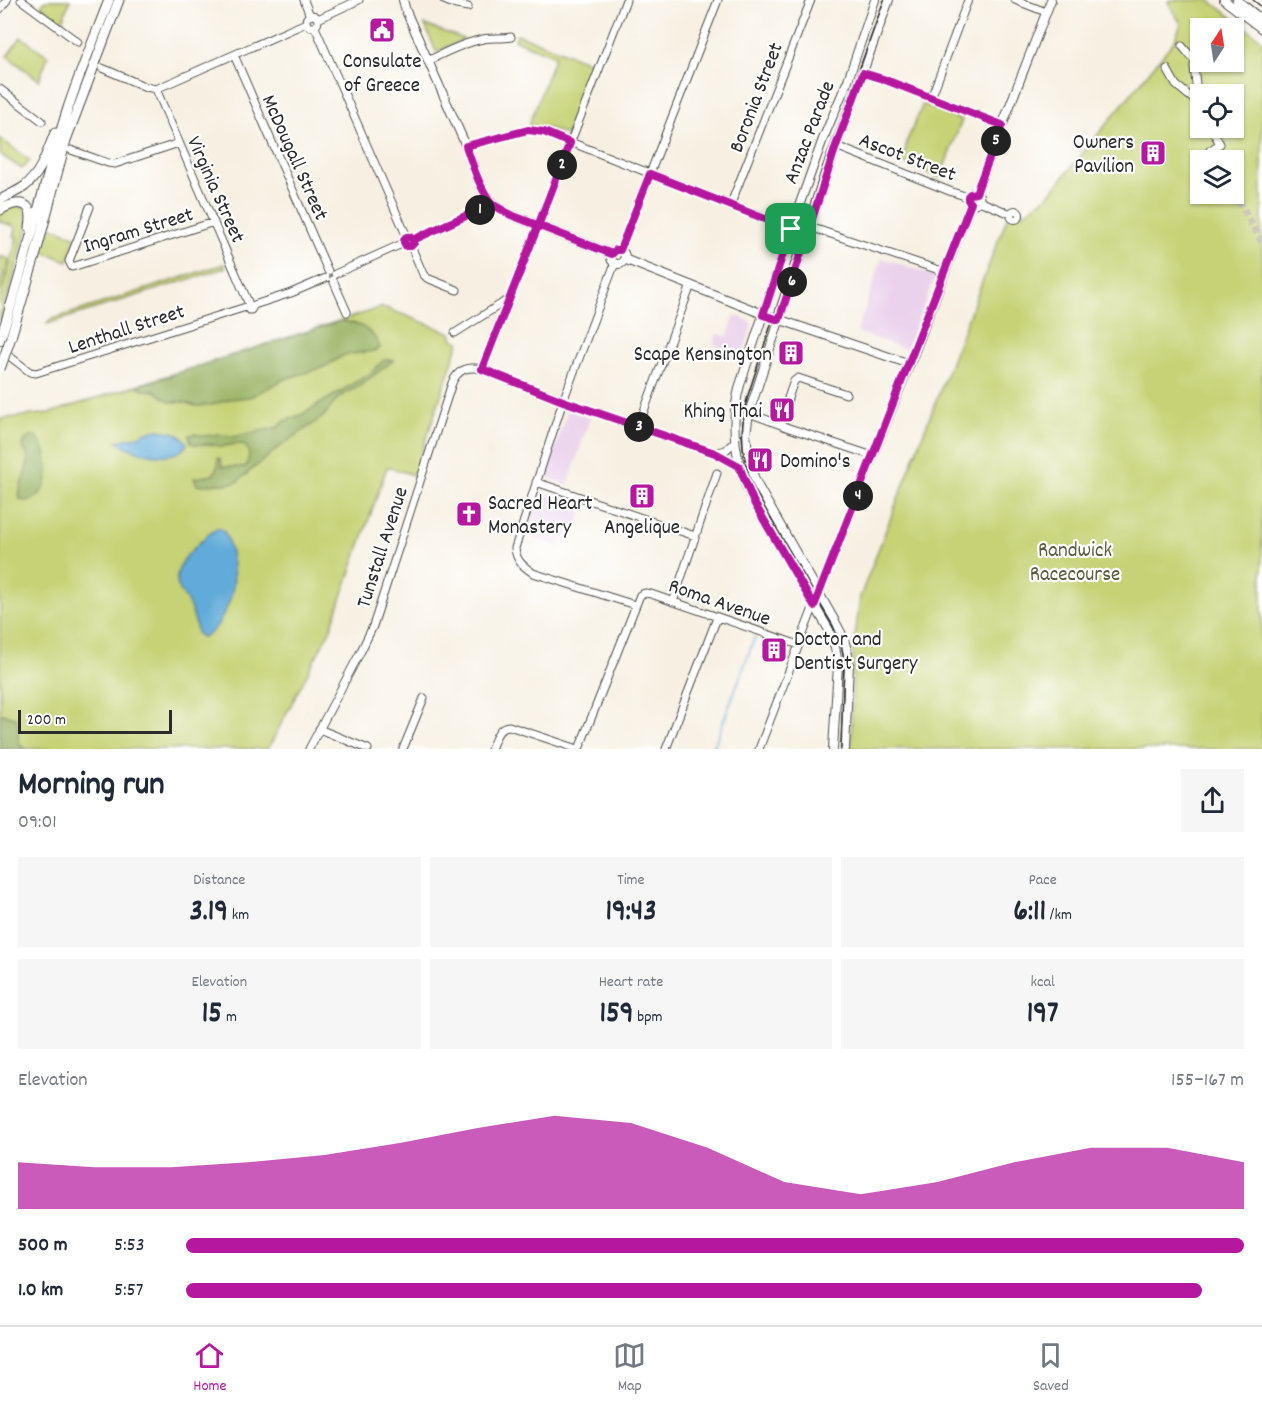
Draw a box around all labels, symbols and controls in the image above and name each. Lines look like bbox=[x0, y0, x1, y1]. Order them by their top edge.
public building icon: Consulate of Greece bbox=[367, 15, 397, 45]
north arrow bbox=[1190, 18, 1244, 72]
map controls bbox=[1190, 18, 1244, 204]
street label: Boronia Street bbox=[723, 38, 793, 157]
place label: Consulate of Greece bbox=[342, 48, 422, 102]
street label: Anzac Parade bbox=[777, 77, 844, 189]
button: locate bbox=[1190, 84, 1244, 138]
street label: McDougall Street bbox=[252, 91, 334, 226]
pin: 5 bbox=[981, 126, 1011, 156]
street label: Ascot Street bbox=[854, 127, 960, 191]
text: 5 bbox=[992, 129, 1000, 152]
place label: Owners Pavilion bbox=[1073, 129, 1134, 183]
street label: Virginia Street bbox=[177, 132, 251, 249]
building icon: Owners Pavilion bbox=[1138, 138, 1168, 168]
pin: 2 bbox=[547, 150, 577, 180]
button: layers bbox=[1190, 150, 1244, 204]
text: 2 bbox=[559, 153, 566, 176]
pin: 1 bbox=[465, 195, 495, 225]
text: 1 bbox=[478, 198, 482, 221]
street label: Ingram Street bbox=[80, 201, 198, 263]
pin bbox=[765, 203, 816, 254]
icon: arrive bbox=[774, 212, 807, 245]
pin: 6 bbox=[777, 267, 807, 297]
text: 6 bbox=[788, 270, 796, 293]
street label: Lenthall Street bbox=[65, 298, 189, 364]
building icon: Scape Kensington bbox=[776, 338, 806, 368]
place label: Scape Kensington bbox=[634, 341, 772, 371]
restaurant icon: Khing Thai bbox=[767, 395, 797, 425]
place label: Khing Thai bbox=[683, 398, 762, 428]
pin: 3 bbox=[624, 412, 654, 442]
text: 3 bbox=[635, 415, 643, 438]
restaurant icon: Domino's bbox=[745, 445, 775, 475]
place label: Domino's bbox=[780, 448, 850, 478]
building icon: Angelique bbox=[627, 481, 657, 511]
pin: 4 bbox=[843, 481, 873, 511]
street label: Tunstall Avenue bbox=[350, 483, 418, 612]
text: 4 bbox=[855, 484, 861, 507]
place label: Sacred Heart Monastery bbox=[488, 490, 593, 544]
church icon: Sacred Heart Monastery bbox=[454, 499, 484, 529]
place label: Angelique bbox=[604, 514, 680, 544]
park label: Randwick Racecourse bbox=[1030, 537, 1120, 591]
street label: Roma Avenue bbox=[664, 572, 774, 635]
place label: Doctor and Dentist Surgery bbox=[794, 626, 918, 680]
building icon: Doctor and Dentist Surgery bbox=[759, 635, 789, 665]
scale bar bbox=[18, 707, 172, 734]
text: 200 m bbox=[27, 709, 66, 732]
text: Morning run bbox=[18, 763, 165, 810]
button: share bbox=[1181, 769, 1244, 832]
text: 09:01 bbox=[18, 809, 57, 837]
text: Distance bbox=[193, 869, 245, 892]
text: Time bbox=[617, 869, 645, 892]
text: Pace bbox=[1029, 869, 1057, 892]
text: 3.19 bbox=[189, 892, 228, 935]
text: 19:43 bbox=[605, 892, 657, 935]
text: 6:11 bbox=[1013, 892, 1046, 935]
text: km bbox=[228, 904, 249, 927]
text: /km bbox=[1046, 904, 1072, 927]
text: Elevation bbox=[192, 971, 247, 994]
text: Heart rate bbox=[599, 971, 663, 994]
text: kcal bbox=[1031, 971, 1055, 994]
text: 15 bbox=[202, 994, 222, 1037]
text: 159 bbox=[599, 994, 634, 1037]
text: 197 bbox=[1027, 994, 1059, 1037]
text: m bbox=[222, 1006, 237, 1029]
text: bpm bbox=[634, 1006, 663, 1029]
text: Elevation bbox=[18, 1067, 88, 1095]
text: 155–167 m bbox=[1171, 1067, 1244, 1095]
text: 500 m bbox=[18, 1232, 67, 1260]
text: 5:53 bbox=[114, 1232, 145, 1260]
text: 1.0 km bbox=[18, 1277, 63, 1305]
text: 5:57 bbox=[114, 1277, 144, 1305]
tab: Home bbox=[193, 1339, 227, 1398]
tab: Map bbox=[613, 1339, 646, 1398]
tab: Saved bbox=[1033, 1339, 1069, 1398]

